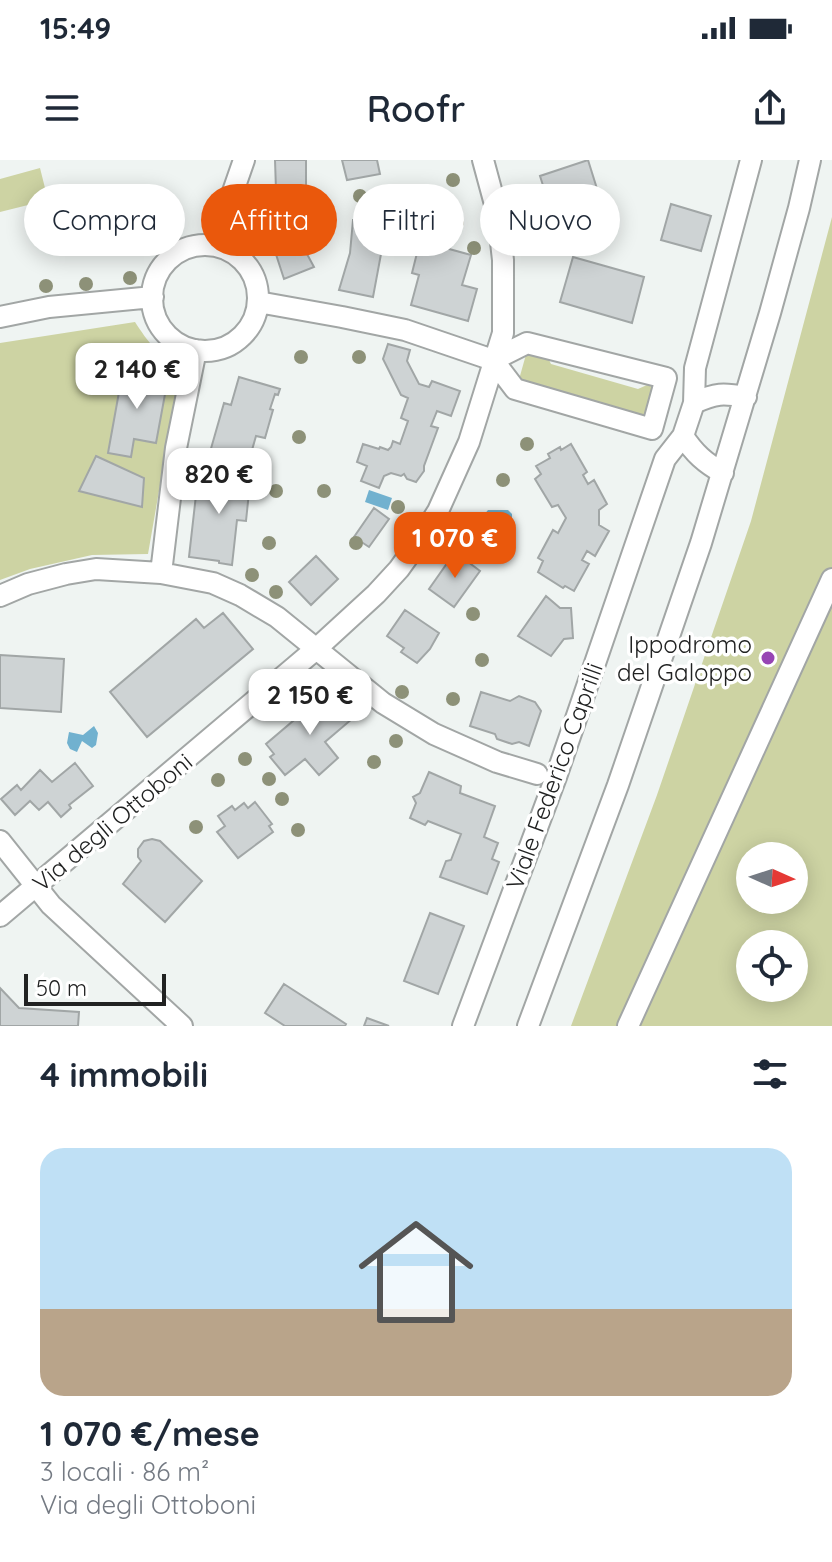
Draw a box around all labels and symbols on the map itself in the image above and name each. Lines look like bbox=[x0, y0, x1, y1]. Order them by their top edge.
pin: 2 140 € bbox=[63, 343, 211, 411]
pin: 820 € bbox=[163, 448, 275, 516]
pin: 1 070 € bbox=[381, 512, 529, 580]
place label: Ippodromo del Galoppo bbox=[617, 629, 752, 687]
marker: Ippodromo del Galoppo bbox=[759, 649, 777, 667]
street label: Viale Federico Caprilli bbox=[499, 659, 609, 893]
pin: 2 150 € bbox=[236, 669, 384, 737]
street label: Via degli Ottoboni bbox=[26, 746, 198, 898]
north arrow bbox=[736, 842, 808, 914]
scale bar bbox=[24, 970, 166, 1006]

